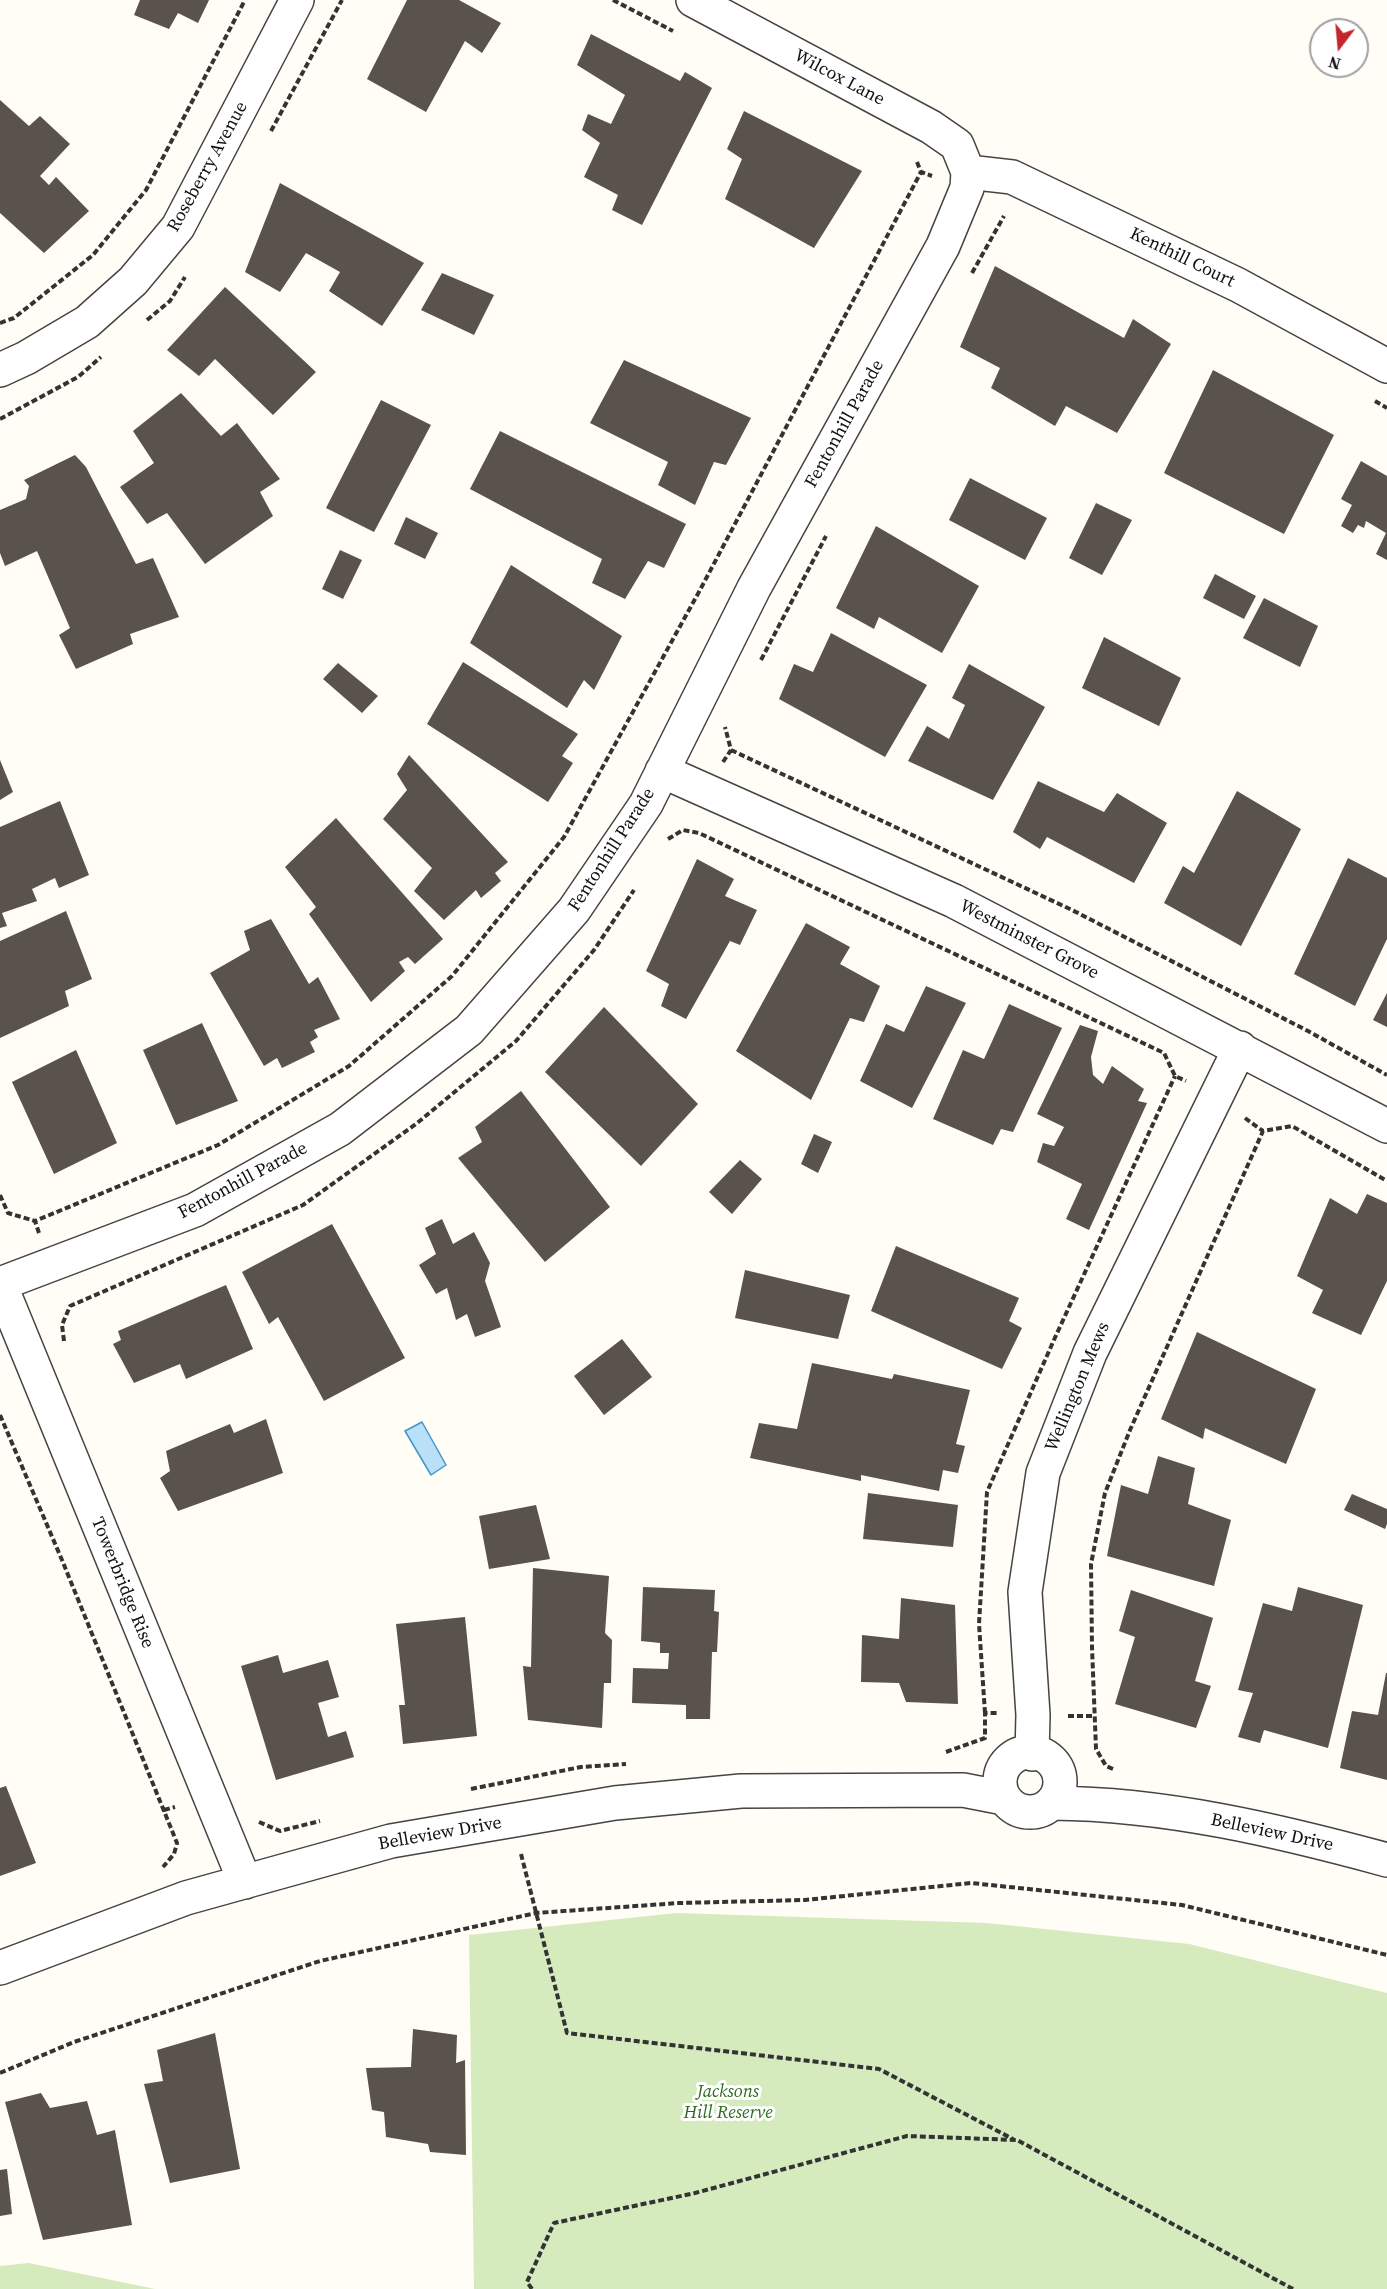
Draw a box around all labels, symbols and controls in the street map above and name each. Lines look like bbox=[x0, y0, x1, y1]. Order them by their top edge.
north arrow bbox=[1309, 18, 1369, 78]
street label: Wilcox Lane bbox=[790, 45, 888, 111]
text: N bbox=[1326, 51, 1343, 76]
street label: Roseberry Avenue bbox=[163, 98, 253, 236]
street label: Kenthill Court bbox=[1126, 223, 1238, 293]
street label: Fentonhill Parade bbox=[801, 356, 889, 492]
street label: Fentonhill Parade bbox=[564, 784, 660, 916]
street label: Westminster Grove bbox=[956, 896, 1102, 984]
street label: Fentonhill Parade bbox=[175, 1138, 311, 1224]
street label: Wellington Mews bbox=[1041, 1319, 1115, 1455]
street label: Towerbridge Rise bbox=[86, 1514, 158, 1652]
street label: Belleview Drive bbox=[1209, 1809, 1335, 1857]
street label: Belleview Drive bbox=[377, 1813, 503, 1855]
park label: Jacksons Hill Reserve bbox=[683, 2081, 773, 2124]

